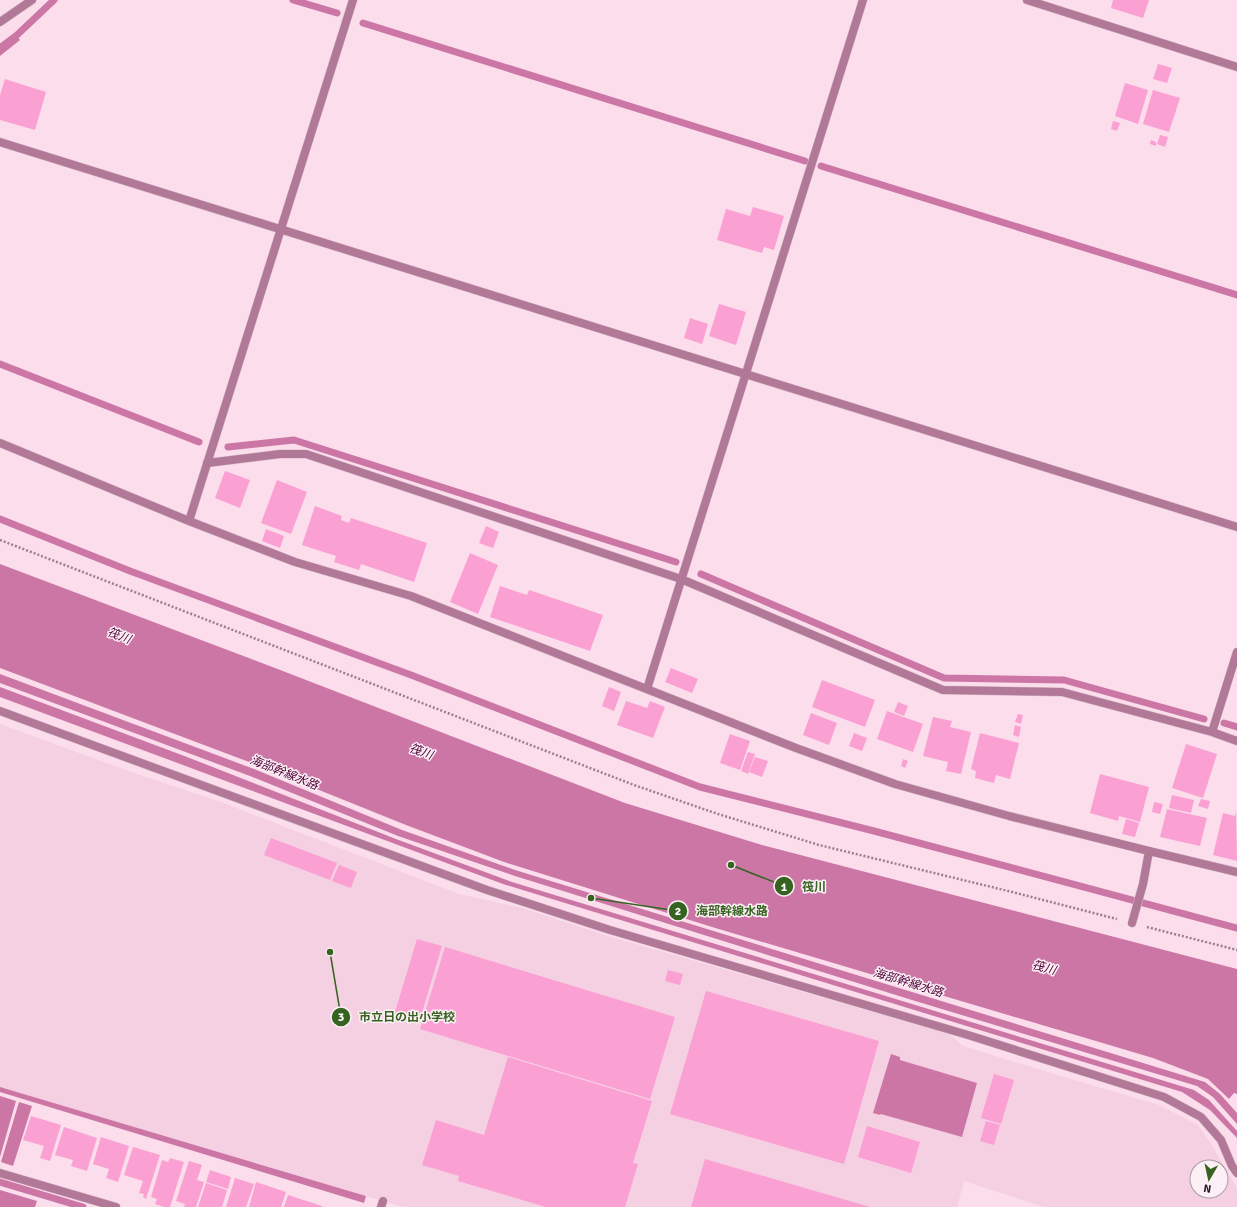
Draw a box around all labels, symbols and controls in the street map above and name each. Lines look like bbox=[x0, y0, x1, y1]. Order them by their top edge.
water label: 筏川 bbox=[105, 625, 135, 648]
water label: 筏川 bbox=[407, 741, 437, 764]
water label: 海部幹線水路 bbox=[248, 753, 321, 794]
callout: 筏川 bbox=[774, 874, 834, 898]
text: 1 bbox=[781, 880, 788, 895]
text: 筏川 bbox=[802, 880, 826, 895]
callout: 海部幹線水路 bbox=[668, 899, 776, 923]
text: 2 bbox=[675, 904, 681, 919]
text: 海部幹線水路 bbox=[696, 904, 768, 919]
water label: 筏川 bbox=[1030, 958, 1059, 979]
water label: 海部幹線水路 bbox=[871, 965, 946, 1001]
callout: 市立日の出小学校 bbox=[331, 1005, 463, 1029]
text: 3 bbox=[338, 1010, 344, 1025]
text: 市立日の出小学校 bbox=[359, 1010, 455, 1025]
north arrow bbox=[1189, 1159, 1229, 1199]
text: N bbox=[1203, 1181, 1212, 1195]

